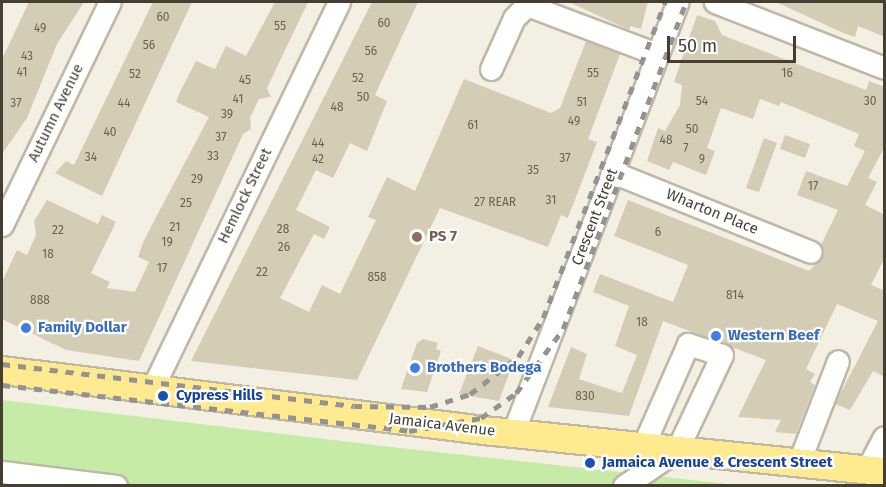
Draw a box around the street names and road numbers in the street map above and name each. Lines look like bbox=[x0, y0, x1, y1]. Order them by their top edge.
street label: Autumn Avenue bbox=[24, 61, 88, 165]
street label: Hemlock Street bbox=[214, 145, 276, 247]
street label: Crescent Street bbox=[568, 166, 622, 268]
street label: Wharton Place bbox=[663, 185, 761, 239]
street label: Jamaica Avenue bbox=[388, 410, 496, 440]

